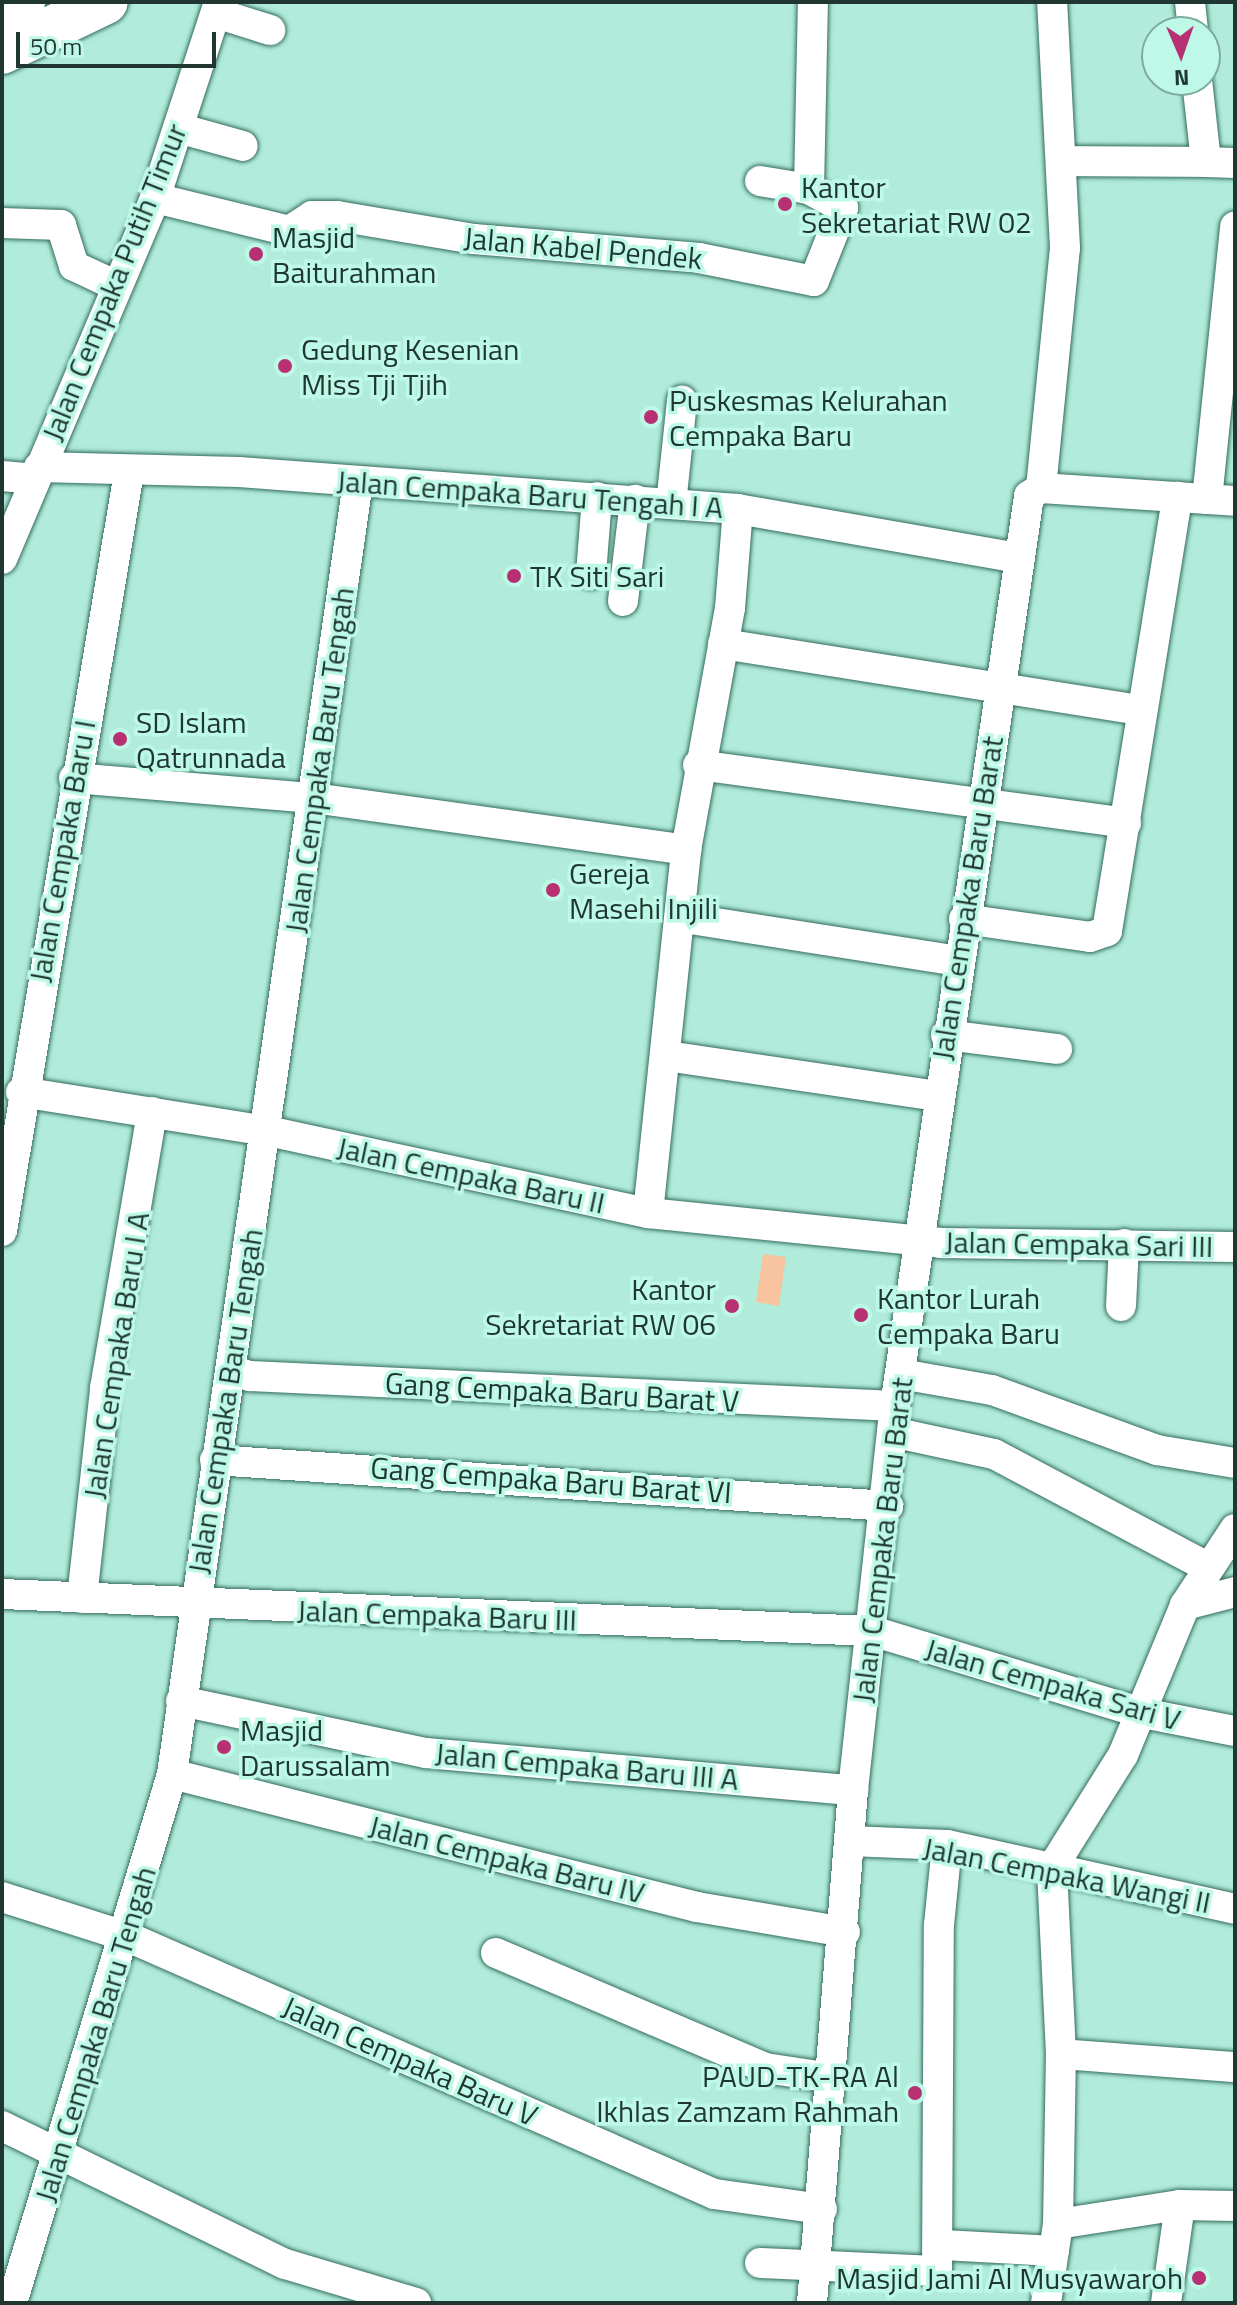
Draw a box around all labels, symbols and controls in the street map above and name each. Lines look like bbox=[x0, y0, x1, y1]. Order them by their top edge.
scale bar bbox=[20, 16, 220, 66]
north arrow bbox=[1141, 16, 1221, 96]
text: 50 m bbox=[30, 28, 82, 64]
text: N bbox=[1174, 61, 1190, 95]
street label: Jalan Cempaka Putih Timur bbox=[34, 118, 194, 446]
place label: Kantor Sekretariat RW 02 bbox=[801, 169, 1032, 240]
marker: Kantor Sekretariat RW 02 bbox=[776, 195, 794, 213]
place label: Masjid Baiturahman bbox=[272, 219, 436, 290]
street label: Jalan Kabel Pendek bbox=[462, 220, 704, 276]
marker: Masjid Baiturahman bbox=[247, 245, 265, 263]
place label: Gedung Kesenian Miss Tji Tjih bbox=[301, 331, 519, 402]
marker: Gedung Kesenian Miss Tji Tjih bbox=[276, 357, 294, 375]
place label: Puskesmas Kelurahan Cempaka Baru bbox=[669, 382, 948, 452]
marker: Puskesmas Kelurahan Cempaka Baru bbox=[640, 406, 662, 428]
street label: Jalan Cempaka Baru Tengah I A bbox=[336, 463, 724, 525]
place label: TK Siti Sari bbox=[530, 558, 664, 594]
marker: TK Siti Sari bbox=[505, 567, 523, 585]
street label: Jalan Cempaka Baru Tengah bbox=[277, 585, 361, 935]
place label: SD Islam Qatrunnada bbox=[136, 704, 286, 774]
street label: Jalan Cempaka Baru I bbox=[21, 717, 103, 985]
marker: SD Islam Qatrunnada bbox=[111, 730, 129, 748]
street label: Jalan Cempaka Baru Barat bbox=[924, 734, 1010, 1062]
place label: Gereja Masehi Injili bbox=[569, 855, 718, 926]
marker: Gereja Masehi Injili bbox=[544, 881, 562, 899]
street label: Jalan Cempaka Baru II bbox=[334, 1129, 608, 1221]
street label: Jalan Cempaka Baru I A bbox=[76, 1209, 156, 1501]
street label: Jalan Cempaka Sari III bbox=[945, 1224, 1213, 1264]
street label: Jalan Cempaka Baru Tengah bbox=[180, 1226, 270, 1576]
place label: Kantor Sekretariat RW 06 bbox=[485, 1271, 716, 1342]
place label: Kantor Lurah Cempaka Baru bbox=[877, 1280, 1060, 1350]
marker: Kantor Sekretariat RW 06 bbox=[723, 1297, 741, 1315]
marker: Kantor Lurah Cempaka Baru bbox=[852, 1306, 870, 1324]
street label: Gang Cempaka Baru Barat V bbox=[384, 1365, 740, 1419]
street label: Jalan Cempaka Baru Barat bbox=[844, 1375, 920, 1705]
street label: Gang Cempaka Baru Barat VI bbox=[369, 1449, 733, 1511]
street label: Jalan Cempaka Baru III bbox=[296, 1592, 578, 1638]
street label: Jalan Cempaka Sari V bbox=[921, 1630, 1185, 1738]
place label: Masjid Darussalam bbox=[240, 1712, 391, 1782]
street label: Jalan Cempaka Baru III A bbox=[434, 1735, 740, 1797]
marker: Masjid Darussalam bbox=[215, 1738, 233, 1756]
street label: Jalan Cempaka Baru IV bbox=[366, 1807, 648, 1911]
street label: Jalan Cempaka Wangi II bbox=[920, 1829, 1214, 1921]
street label: Jalan Cempaka Baru Tengah bbox=[27, 1862, 163, 2206]
street label: Jalan Cempaka Baru V bbox=[277, 1989, 543, 2133]
place label: PAUD-TK-RA Al Ikhlas Zamzam Rahmah bbox=[596, 2058, 899, 2128]
marker: PAUD-TK-RA Al Ikhlas Zamzam Rahmah bbox=[906, 2084, 924, 2102]
place label: Masjid Jami Al Musyawaroh bbox=[836, 2260, 1183, 2296]
marker: Masjid Jami Al Musyawaroh bbox=[1190, 2269, 1208, 2287]

